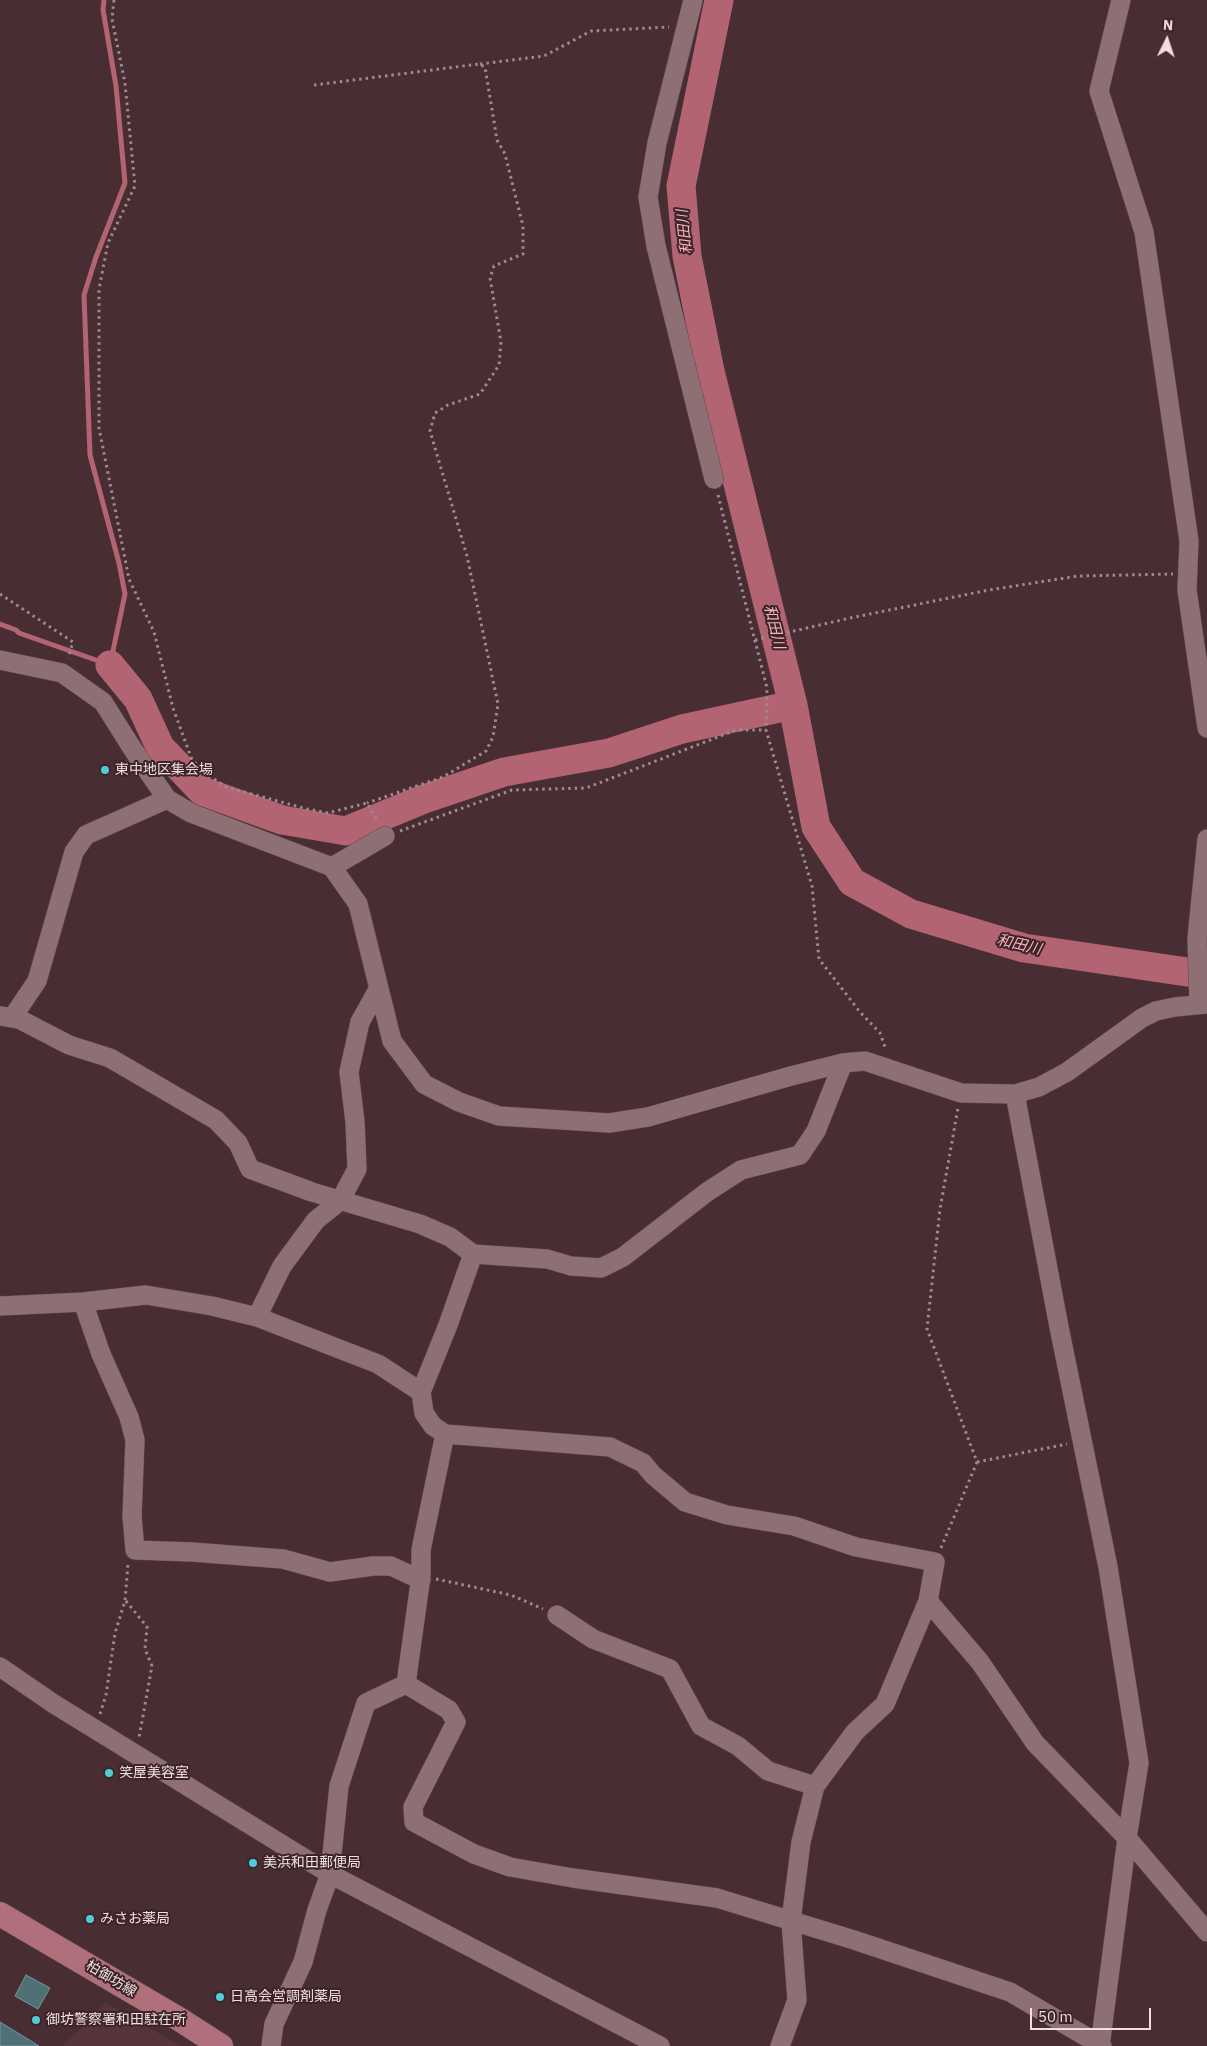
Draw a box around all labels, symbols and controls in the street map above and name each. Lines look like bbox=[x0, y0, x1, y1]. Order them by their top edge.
north arrow bbox=[1142, 15, 1192, 65]
text: N bbox=[1162, 16, 1174, 34]
water label: 和田川 bbox=[674, 209, 696, 255]
water label: 和田川 bbox=[760, 603, 788, 651]
place label: 東中地区集会場 bbox=[115, 762, 213, 778]
marker: 東中地区集会場 bbox=[99, 764, 111, 776]
water label: 和田川 bbox=[995, 931, 1043, 959]
place label: 笑屋美容室 bbox=[119, 1765, 189, 1781]
marker: 笑屋美容室 bbox=[103, 1767, 115, 1779]
place label: 美浜和田郵便局 bbox=[263, 1855, 361, 1871]
marker: 美浜和田郵便局 bbox=[247, 1857, 259, 1869]
place label: みさお薬局 bbox=[100, 1911, 170, 1927]
marker: みさお薬局 bbox=[84, 1913, 96, 1925]
street label: 柏御坊線 bbox=[83, 1957, 139, 2001]
place label: 日高会営調剤薬局 bbox=[230, 1989, 342, 2005]
marker: 日高会営調剤薬局 bbox=[214, 1991, 226, 2003]
scale bar bbox=[1032, 1998, 1153, 2030]
text: 50 m bbox=[1038, 2007, 1073, 2026]
place label: 御坊警察署和田駐在所 bbox=[46, 2012, 186, 2028]
marker: 御坊警察署和田駐在所 bbox=[30, 2014, 42, 2026]

